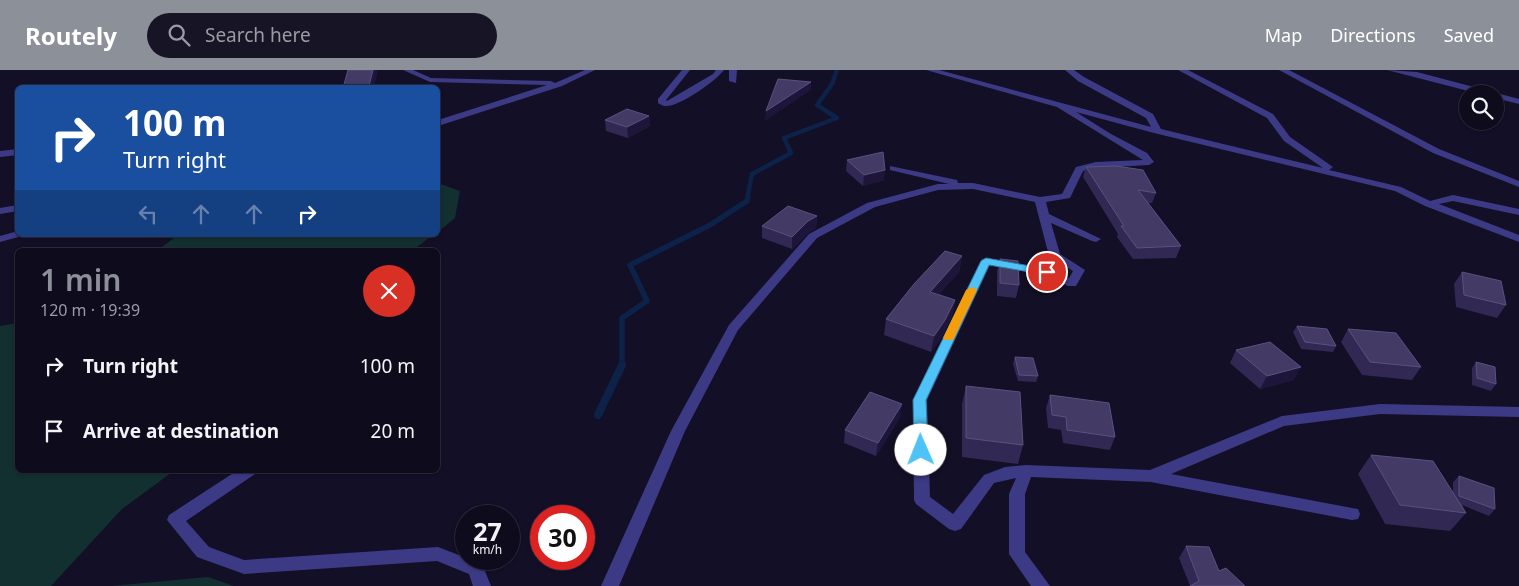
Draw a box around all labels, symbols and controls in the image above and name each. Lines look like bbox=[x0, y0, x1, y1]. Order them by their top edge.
search box bbox=[147, 13, 497, 58]
text: Routely bbox=[25, 19, 117, 52]
icon: search bbox=[165, 21, 193, 49]
text: Search here bbox=[205, 22, 311, 48]
text: Map bbox=[1265, 23, 1302, 47]
text: Directions bbox=[1330, 23, 1416, 47]
text: Saved bbox=[1444, 23, 1494, 47]
map controls bbox=[1459, 85, 1504, 130]
button: search bbox=[1459, 85, 1504, 130]
text: 100 m bbox=[123, 99, 226, 146]
icon: right bbox=[40, 105, 105, 170]
text: Turn right bbox=[123, 144, 226, 174]
icon: left bbox=[134, 200, 162, 228]
icon: ahead bbox=[187, 200, 215, 228]
icon: ahead bbox=[240, 200, 268, 228]
icon: right bbox=[293, 200, 321, 228]
pin bbox=[1026, 251, 1068, 293]
icon: arrive bbox=[1033, 258, 1061, 286]
text: 1 min bbox=[40, 259, 121, 300]
button: close bbox=[363, 265, 415, 317]
text: 120 m · 19:39 bbox=[40, 299, 140, 321]
icon: right bbox=[40, 352, 68, 380]
text: Turn right bbox=[83, 353, 178, 379]
text: 100 m bbox=[360, 353, 415, 379]
icon: arrive bbox=[40, 417, 68, 445]
text: Arrive at destination bbox=[83, 418, 279, 444]
text: 20 m bbox=[371, 418, 415, 444]
position arrow bbox=[894, 423, 946, 475]
speed limit sign: 30 bbox=[530, 505, 595, 570]
text: 27 bbox=[473, 514, 502, 548]
text: km/h bbox=[473, 541, 502, 558]

